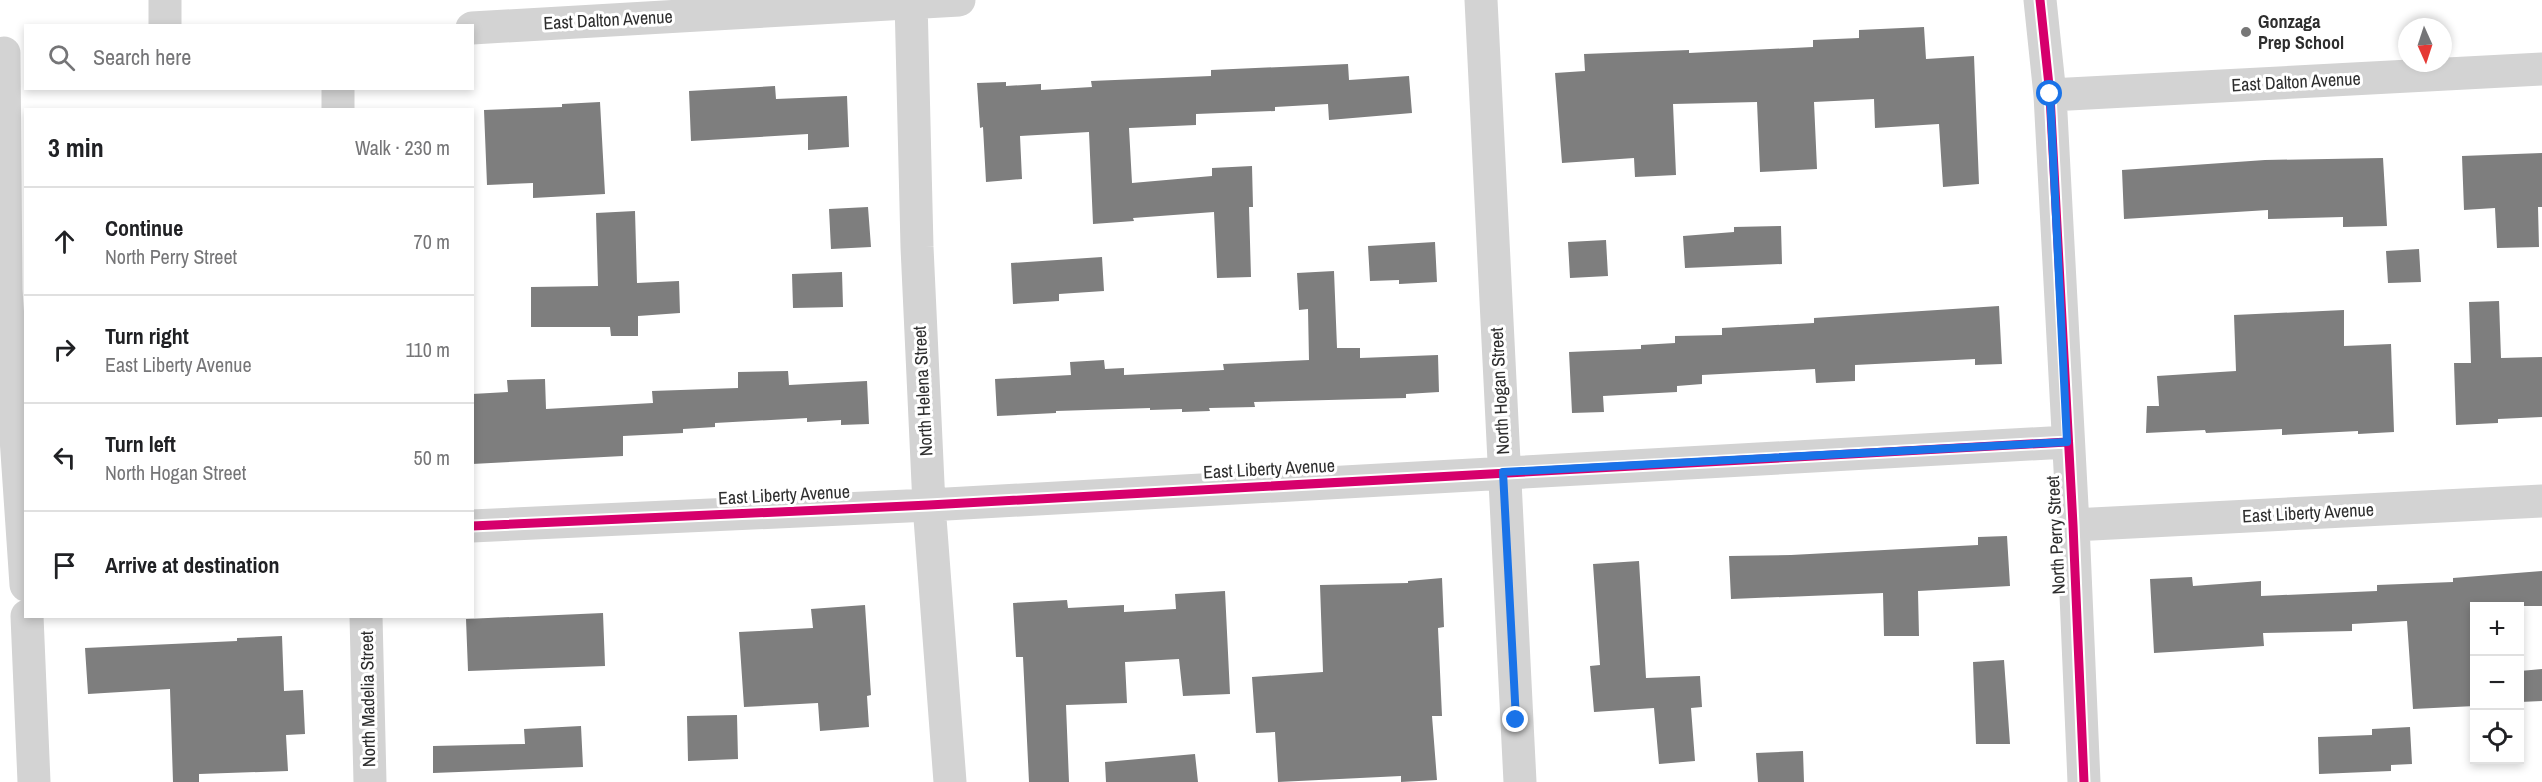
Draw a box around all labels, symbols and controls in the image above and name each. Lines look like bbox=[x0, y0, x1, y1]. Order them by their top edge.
street label: East Dalton Avenue bbox=[543, 4, 673, 35]
place label: Gonzaga Prep School bbox=[2258, 9, 2344, 55]
north arrow bbox=[2398, 18, 2452, 72]
search box bbox=[24, 24, 474, 90]
marker: Gonzaga Prep School bbox=[2239, 25, 2253, 39]
icon: search bbox=[45, 41, 78, 74]
text: Search here bbox=[93, 42, 191, 72]
street label: East Dalton Avenue bbox=[2231, 66, 2361, 97]
route start bbox=[2036, 80, 2062, 106]
text: 3 min bbox=[48, 130, 104, 165]
text: Walk · 230 m bbox=[355, 134, 450, 161]
text: Continue bbox=[105, 213, 183, 243]
icon: ahead bbox=[48, 225, 81, 258]
text: 70 m bbox=[414, 228, 450, 255]
text: North Perry Street bbox=[105, 243, 237, 270]
text: Turn right bbox=[105, 321, 189, 351]
street label: North Helena Street bbox=[907, 325, 938, 457]
street label: North Hogan Street bbox=[1484, 327, 1515, 455]
icon: right bbox=[48, 333, 81, 366]
text: 110 m bbox=[406, 336, 450, 363]
text: East Liberty Avenue bbox=[105, 351, 252, 378]
text: Turn left bbox=[105, 429, 176, 459]
icon: left bbox=[48, 441, 81, 474]
text: 50 m bbox=[414, 444, 450, 471]
street label: East Liberty Avenue bbox=[1202, 453, 1335, 484]
text: North Hogan Street bbox=[105, 459, 246, 486]
street label: North Perry Street bbox=[2040, 475, 2071, 595]
street label: East Liberty Avenue bbox=[717, 479, 850, 510]
street label: East Liberty Avenue bbox=[2241, 497, 2374, 528]
icon: arrive bbox=[48, 549, 81, 582]
text: Arrive at destination bbox=[105, 550, 279, 580]
map controls bbox=[2470, 602, 2524, 764]
button: + bbox=[2470, 602, 2524, 656]
street label: North Madelia Street bbox=[354, 631, 381, 767]
button: − bbox=[2470, 656, 2524, 710]
route end bbox=[1502, 706, 1528, 732]
button: locate bbox=[2470, 710, 2524, 764]

